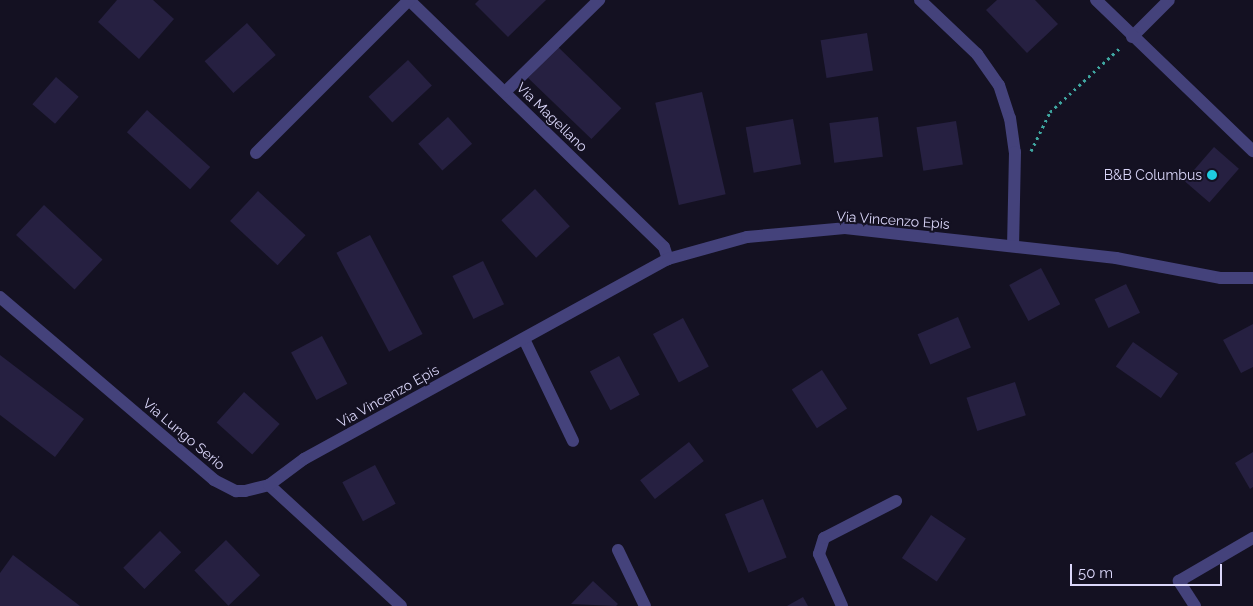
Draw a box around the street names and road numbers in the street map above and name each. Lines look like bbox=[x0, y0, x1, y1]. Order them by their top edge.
street label: Via Magellano bbox=[513, 79, 591, 155]
street label: Via Vincenzo Epis bbox=[836, 208, 950, 232]
street label: Via Vincenzo Epis bbox=[334, 361, 442, 431]
street label: Via Lungo Serio bbox=[140, 395, 228, 473]

